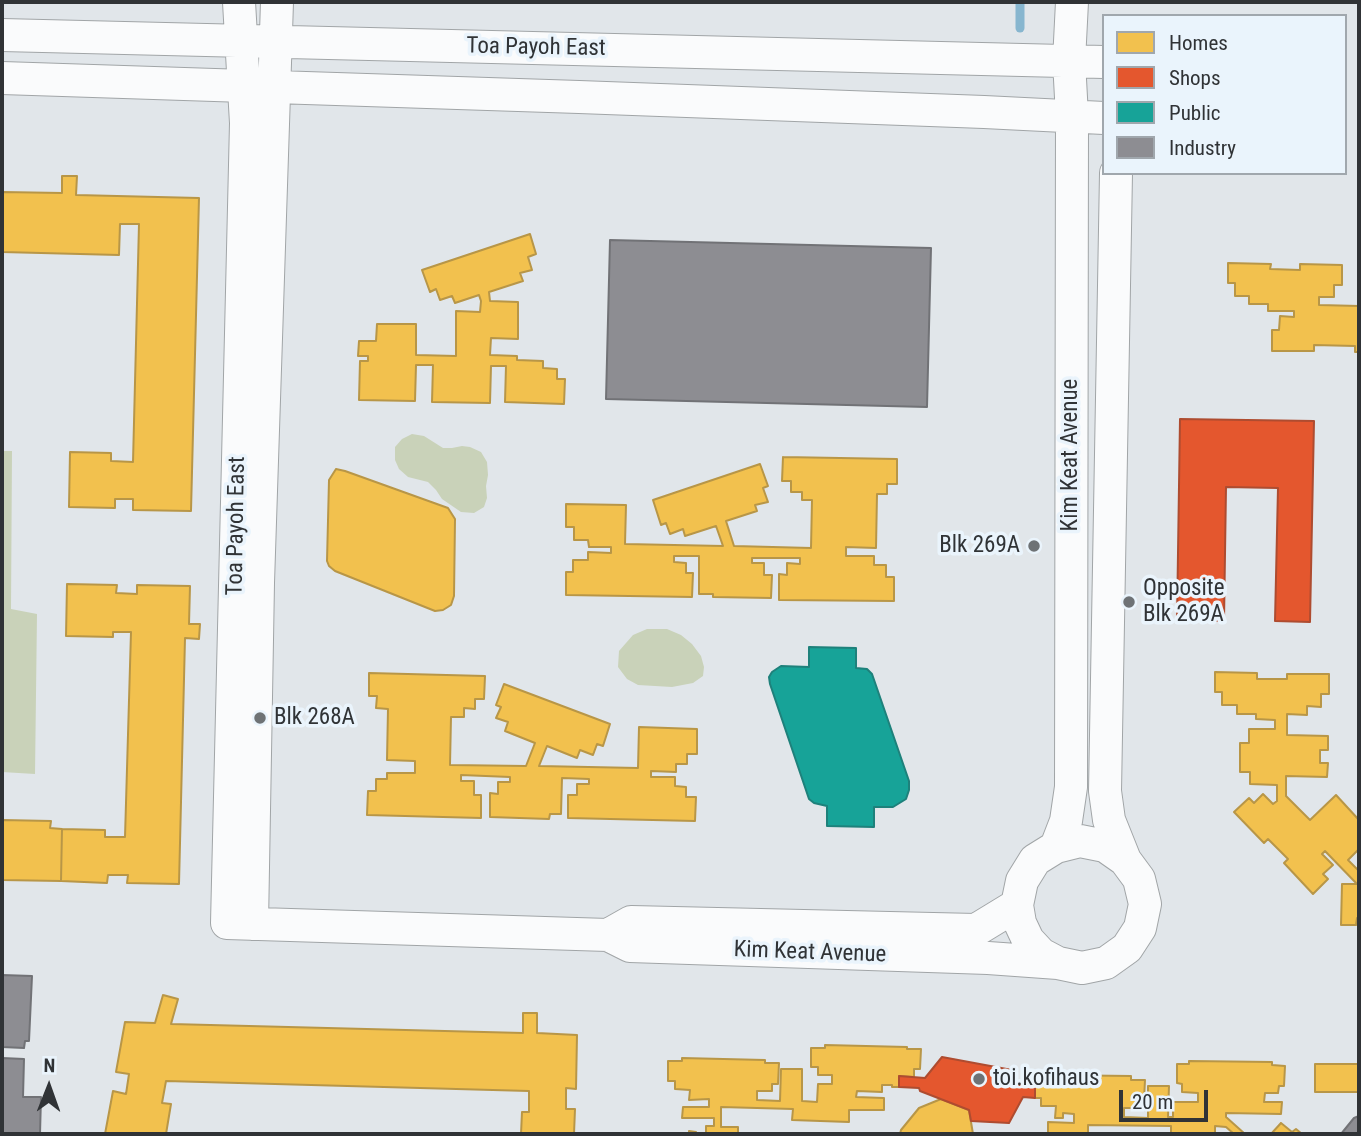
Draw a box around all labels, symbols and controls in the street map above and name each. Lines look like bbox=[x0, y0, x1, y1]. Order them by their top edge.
legend bbox=[1102, 14, 1347, 175]
text: Homes bbox=[1169, 31, 1228, 55]
street label: Toa Payoh East bbox=[466, 33, 606, 63]
text: Shops bbox=[1169, 66, 1221, 90]
text: Public bbox=[1169, 101, 1221, 125]
text: Industry bbox=[1169, 136, 1236, 160]
street label: Kim Keat Avenue bbox=[1057, 379, 1085, 531]
street label: Toa Payoh East bbox=[222, 456, 252, 596]
place label: Blk 269A bbox=[939, 532, 1020, 560]
marker: Blk 269A bbox=[1026, 538, 1042, 554]
place label: Opposite Blk 269A bbox=[1143, 575, 1224, 629]
marker: Opposite Blk 269A bbox=[1121, 594, 1137, 610]
place label: Blk 268A bbox=[274, 704, 355, 732]
marker: Blk 268A bbox=[252, 710, 268, 726]
street label: Kim Keat Avenue bbox=[733, 937, 887, 969]
north arrow bbox=[14, 1052, 84, 1122]
text: N bbox=[43, 1054, 55, 1077]
place label: toi.kofihaus bbox=[993, 1065, 1099, 1093]
marker: toi.kofihaus bbox=[971, 1071, 987, 1087]
scale bar bbox=[1123, 1076, 1212, 1120]
text: 20 m bbox=[1132, 1090, 1173, 1114]

